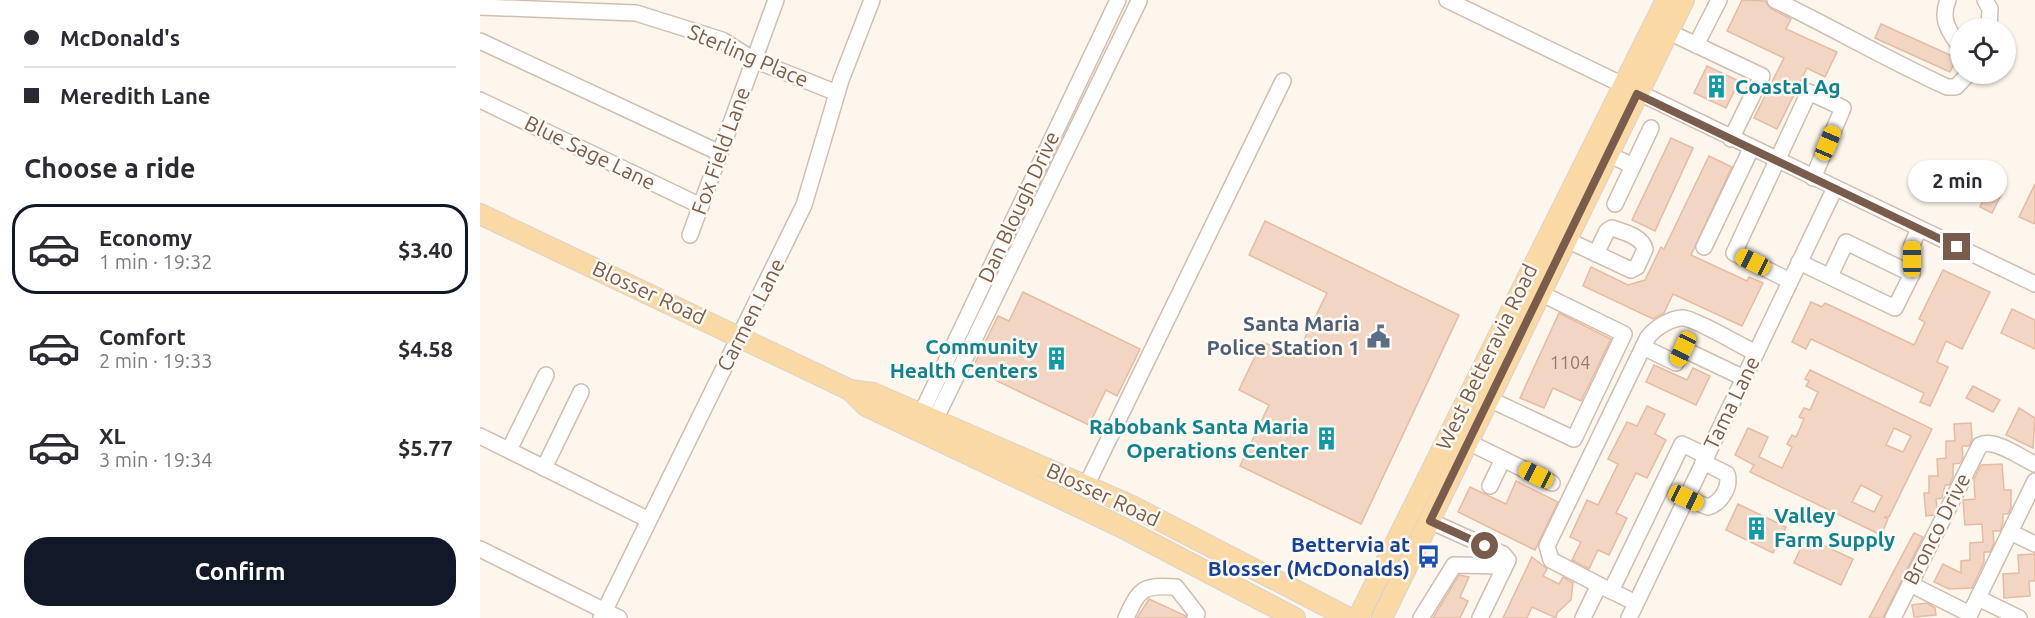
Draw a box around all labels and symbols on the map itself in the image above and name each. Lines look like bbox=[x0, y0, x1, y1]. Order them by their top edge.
street label: Sterling Place bbox=[685, 19, 812, 91]
building icon: Coastal Ag bbox=[1704, 74, 1730, 100]
place label: Coastal Ag bbox=[1735, 74, 1841, 98]
street label: Fox Field Lane bbox=[686, 84, 754, 218]
street label: Blue Sage Lane bbox=[521, 110, 660, 194]
car bbox=[1813, 123, 1843, 163]
street label: Dan Blough Drive bbox=[973, 127, 1064, 286]
callout: 2 min bbox=[1908, 160, 2006, 202]
route end bbox=[1943, 233, 1970, 260]
car bbox=[1903, 241, 1921, 277]
car bbox=[1733, 246, 1773, 278]
street label: Carmen Lane bbox=[711, 254, 789, 375]
street label: Blosser Road bbox=[589, 255, 710, 329]
street label: West Betteravia Road bbox=[1431, 260, 1542, 453]
place label: Santa Maria Police Station 1 bbox=[1206, 311, 1360, 359]
public building icon: Santa Maria Police Station 1 bbox=[1365, 323, 1391, 349]
car bbox=[1667, 329, 1699, 369]
place label: Community Health Centers bbox=[890, 334, 1038, 382]
building icon: Community Health Centers bbox=[1043, 346, 1069, 372]
house number: 1104 bbox=[1550, 352, 1590, 372]
street label: Tama Lane bbox=[1698, 352, 1764, 453]
place label: Rabobank Santa Maria Operations Center bbox=[1089, 414, 1309, 462]
building icon: Rabobank Santa Maria Operations Center bbox=[1314, 426, 1340, 452]
street label: Blosser Road bbox=[1043, 457, 1164, 531]
car bbox=[1516, 459, 1556, 491]
street label: Bronco Drive bbox=[1898, 469, 1974, 588]
car bbox=[1666, 482, 1706, 514]
place label: Valley Farm Supply bbox=[1774, 503, 1895, 551]
building icon: Valley Farm Supply bbox=[1743, 515, 1769, 541]
place label: Bettervia at Blosser (McDonalds) bbox=[1208, 532, 1410, 580]
route start bbox=[1471, 532, 1498, 559]
bus stop icon: Bettervia at Blosser (McDonalds) bbox=[1415, 544, 1441, 570]

